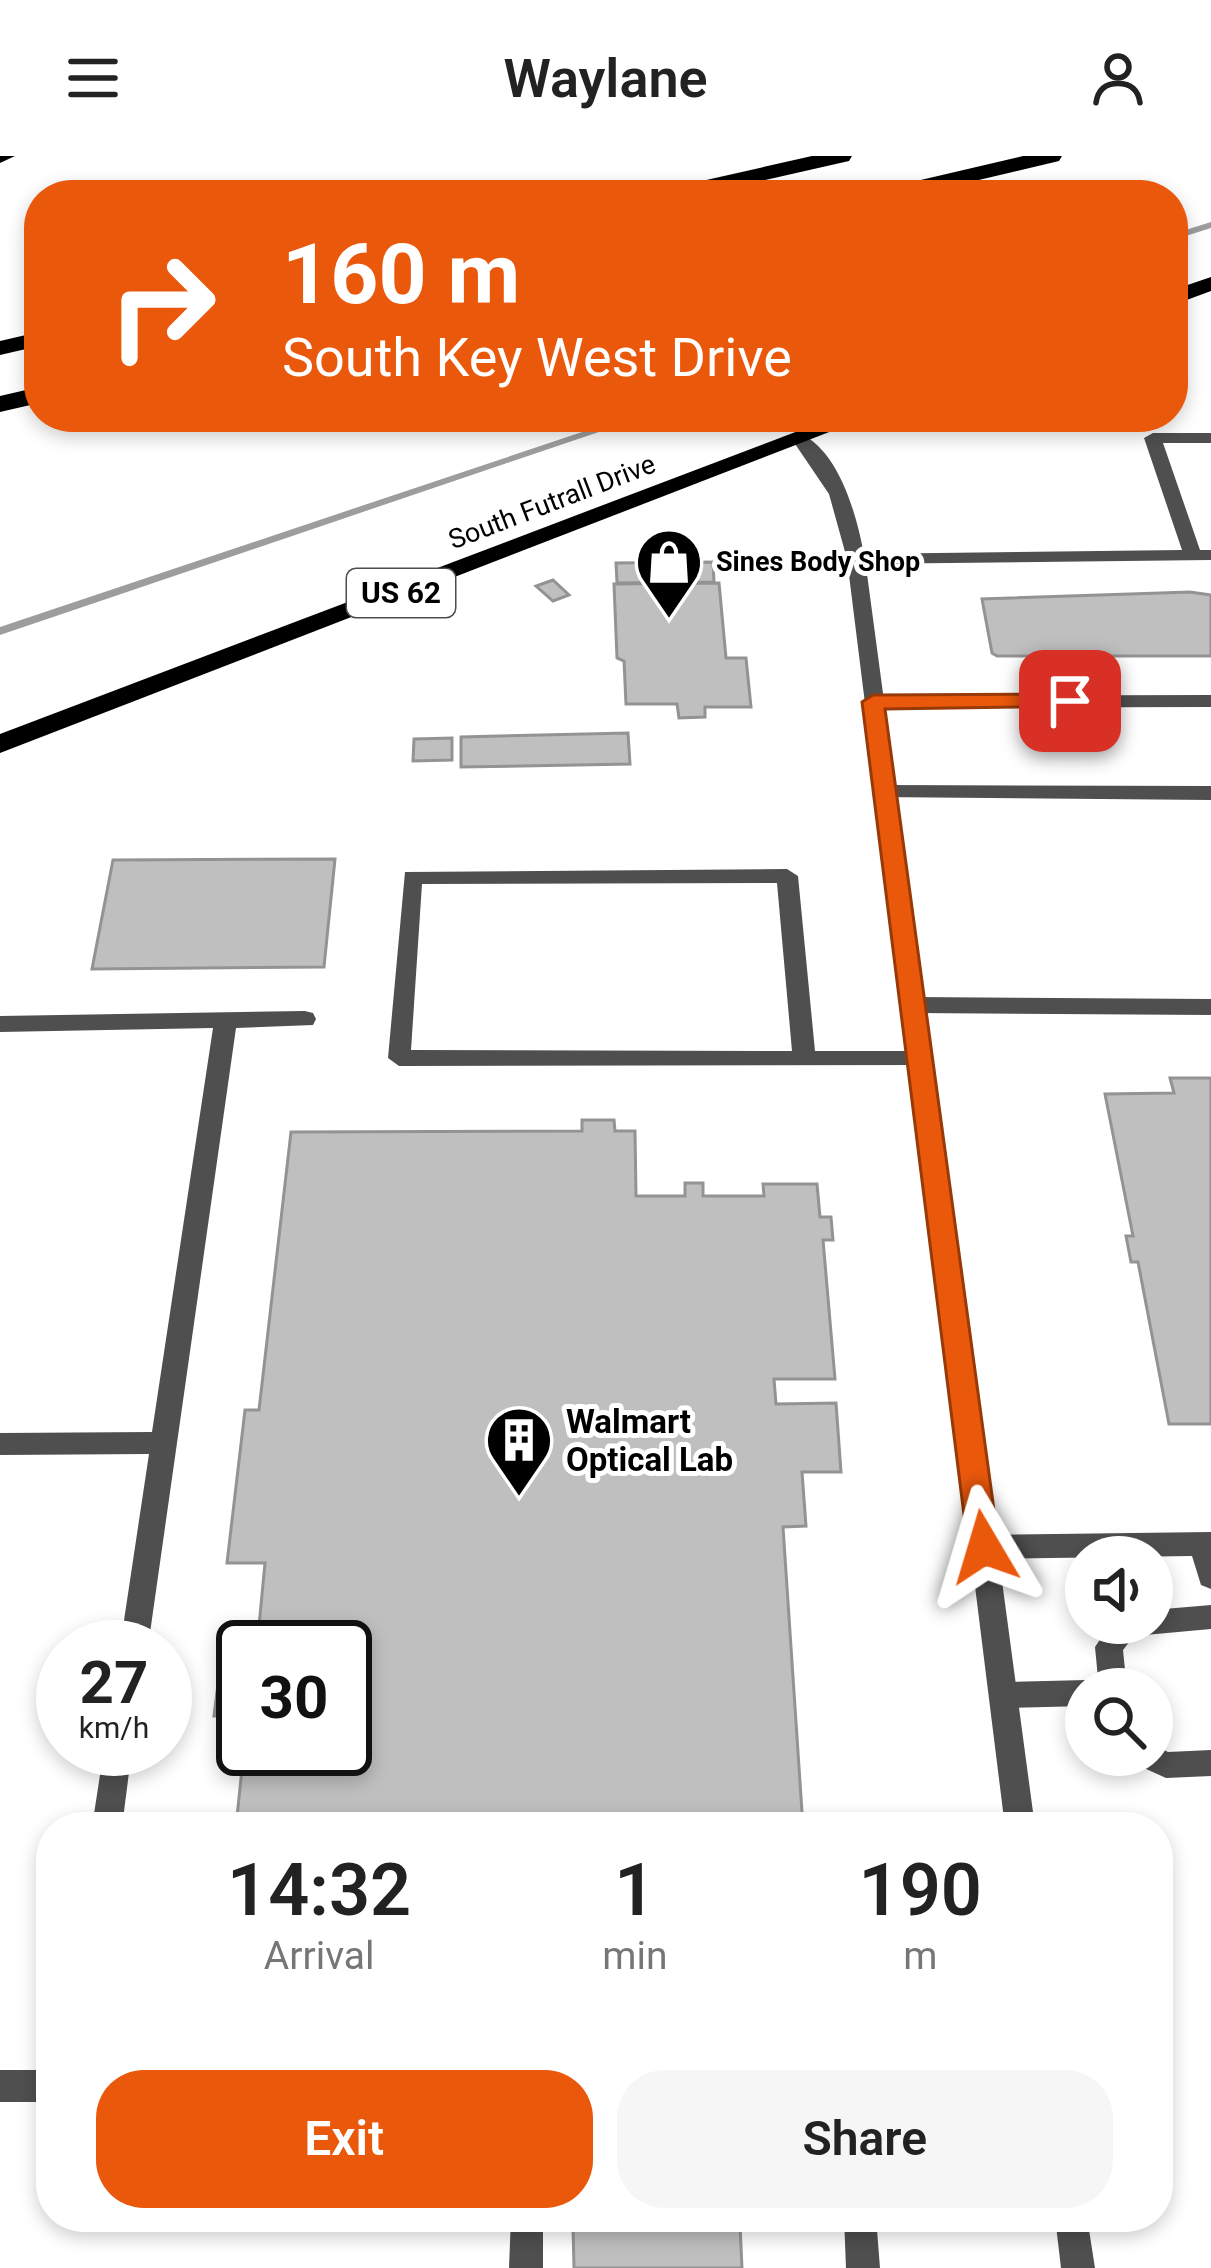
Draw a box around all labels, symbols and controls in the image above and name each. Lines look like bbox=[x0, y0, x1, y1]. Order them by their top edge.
icon: menu bbox=[60, 45, 126, 111]
icon: person bbox=[1085, 45, 1151, 111]
text: Waylane bbox=[503, 47, 708, 110]
text: 160 m bbox=[282, 225, 520, 324]
icon: right bbox=[84, 228, 240, 384]
text: South Key West Drive bbox=[282, 326, 792, 389]
street label: South Futrall Drive bbox=[444, 448, 660, 556]
shop icon: Sines Body Shop bbox=[634, 527, 704, 621]
place label: Sines Body Shop bbox=[716, 546, 920, 578]
road number: US 62 bbox=[347, 569, 455, 617]
pin bbox=[1019, 650, 1121, 752]
icon: arrive bbox=[1037, 668, 1103, 734]
place label: Walmart Optical Lab bbox=[566, 1402, 733, 1479]
building icon: Walmart Optical Lab bbox=[484, 1405, 554, 1499]
position arrow bbox=[921, 1484, 1047, 1610]
map controls bbox=[1065, 1536, 1173, 1776]
button: sound bbox=[1065, 1536, 1173, 1644]
speed limit sign: 30 bbox=[216, 1620, 372, 1776]
text: 27 bbox=[80, 1647, 148, 1718]
button: search bbox=[1065, 1668, 1173, 1776]
text: km/h bbox=[79, 1710, 149, 1745]
text: 14:32 bbox=[227, 1848, 411, 1933]
text: 1 bbox=[614, 1848, 655, 1933]
text: 190 bbox=[859, 1848, 982, 1933]
text: Arrival bbox=[264, 1933, 374, 1979]
text: min bbox=[602, 1933, 667, 1979]
text: m bbox=[903, 1933, 937, 1979]
button: Exit bbox=[96, 2070, 593, 2208]
button: Share bbox=[617, 2070, 1113, 2208]

